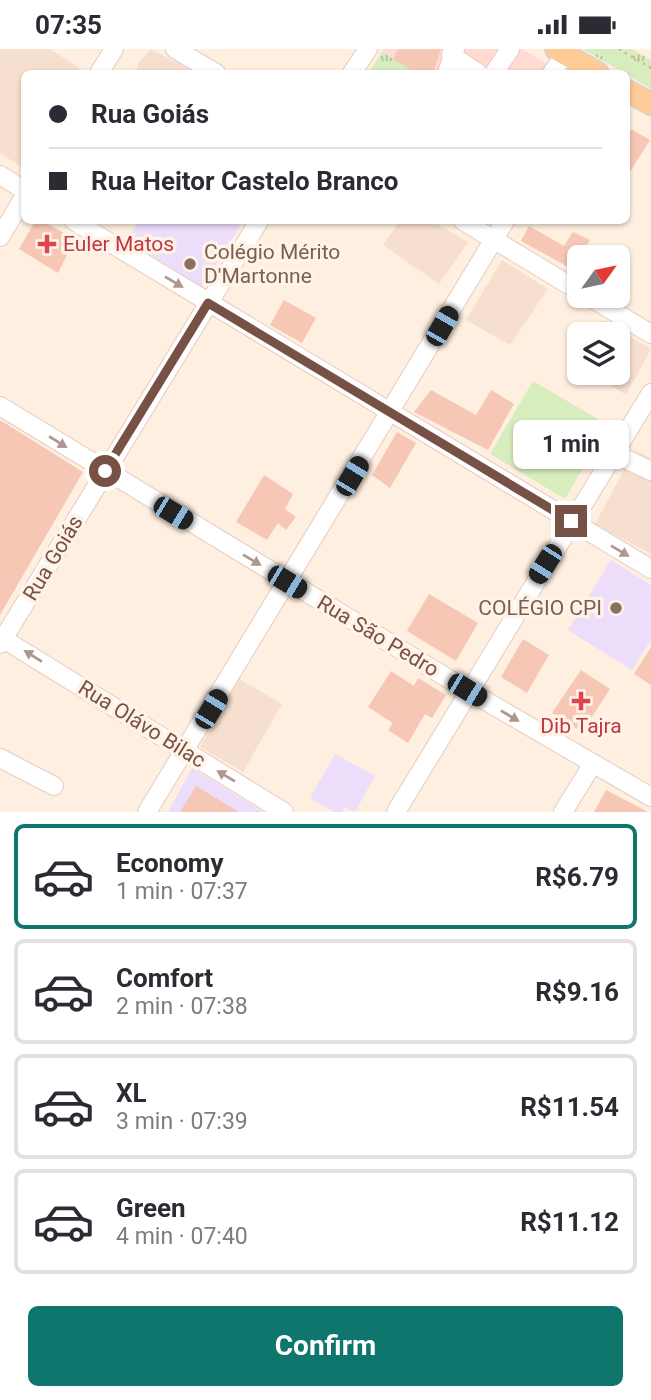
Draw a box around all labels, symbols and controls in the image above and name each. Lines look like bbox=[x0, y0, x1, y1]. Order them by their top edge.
text: 07:35 bbox=[35, 10, 102, 40]
text: Rua Goiás bbox=[91, 99, 209, 129]
text: Rua Heitor Castelo Branco bbox=[91, 166, 399, 196]
place label: Euler Matos bbox=[63, 232, 174, 256]
marker: Euler Matos bbox=[37, 234, 57, 254]
place label: Colégio Mérito D'Martonne bbox=[204, 240, 340, 288]
north arrow bbox=[567, 245, 630, 308]
map controls bbox=[567, 245, 630, 385]
marker: Colégio Mérito D'Martonne bbox=[182, 256, 198, 272]
one-way arrow bbox=[164, 275, 183, 288]
car bbox=[423, 303, 462, 349]
button: layers bbox=[567, 322, 630, 385]
callout: 1 min bbox=[513, 419, 629, 469]
text: 1 min bbox=[542, 431, 600, 458]
one-way arrow bbox=[48, 435, 67, 448]
car bbox=[333, 453, 372, 499]
route start bbox=[89, 455, 121, 487]
car bbox=[150, 493, 197, 533]
route end bbox=[555, 505, 587, 537]
street label: Rua Goiás bbox=[18, 511, 88, 605]
car bbox=[525, 541, 566, 587]
one-way arrow bbox=[611, 545, 630, 557]
one-way arrow bbox=[243, 554, 262, 567]
car bbox=[264, 562, 311, 602]
street label: Rua São Pedro bbox=[313, 590, 443, 682]
place label: COLÉGIO CPI bbox=[478, 596, 602, 620]
marker: COLÉGIO CPI bbox=[608, 600, 624, 616]
one-way arrow bbox=[23, 650, 42, 663]
car bbox=[444, 670, 491, 710]
street label: Rua Olávo Bilac bbox=[74, 675, 210, 773]
car bbox=[192, 686, 231, 732]
marker: Dib Tajra bbox=[571, 691, 591, 711]
one-way arrow bbox=[500, 709, 519, 722]
place label: Dib Tajra bbox=[540, 714, 622, 738]
one-way arrow bbox=[217, 769, 236, 782]
icon: car bbox=[32, 845, 95, 908]
text: Economy bbox=[116, 848, 223, 878]
text: R$6.79 bbox=[535, 862, 619, 892]
text: 1 min · 07:37 bbox=[116, 878, 248, 905]
icon: car bbox=[32, 960, 95, 1023]
text: Comfort bbox=[116, 963, 213, 993]
text: R$9.16 bbox=[535, 977, 619, 1007]
text: 2 min · 07:38 bbox=[116, 993, 248, 1020]
icon: car bbox=[32, 1075, 95, 1138]
text: XL bbox=[116, 1078, 147, 1108]
text: R$11.54 bbox=[520, 1092, 619, 1122]
text: 3 min · 07:39 bbox=[116, 1108, 248, 1135]
icon: car bbox=[32, 1190, 95, 1253]
text: Green bbox=[116, 1193, 186, 1223]
text: R$11.12 bbox=[520, 1207, 619, 1237]
text: 4 min · 07:40 bbox=[116, 1223, 248, 1250]
button: Confirm bbox=[28, 1306, 623, 1386]

